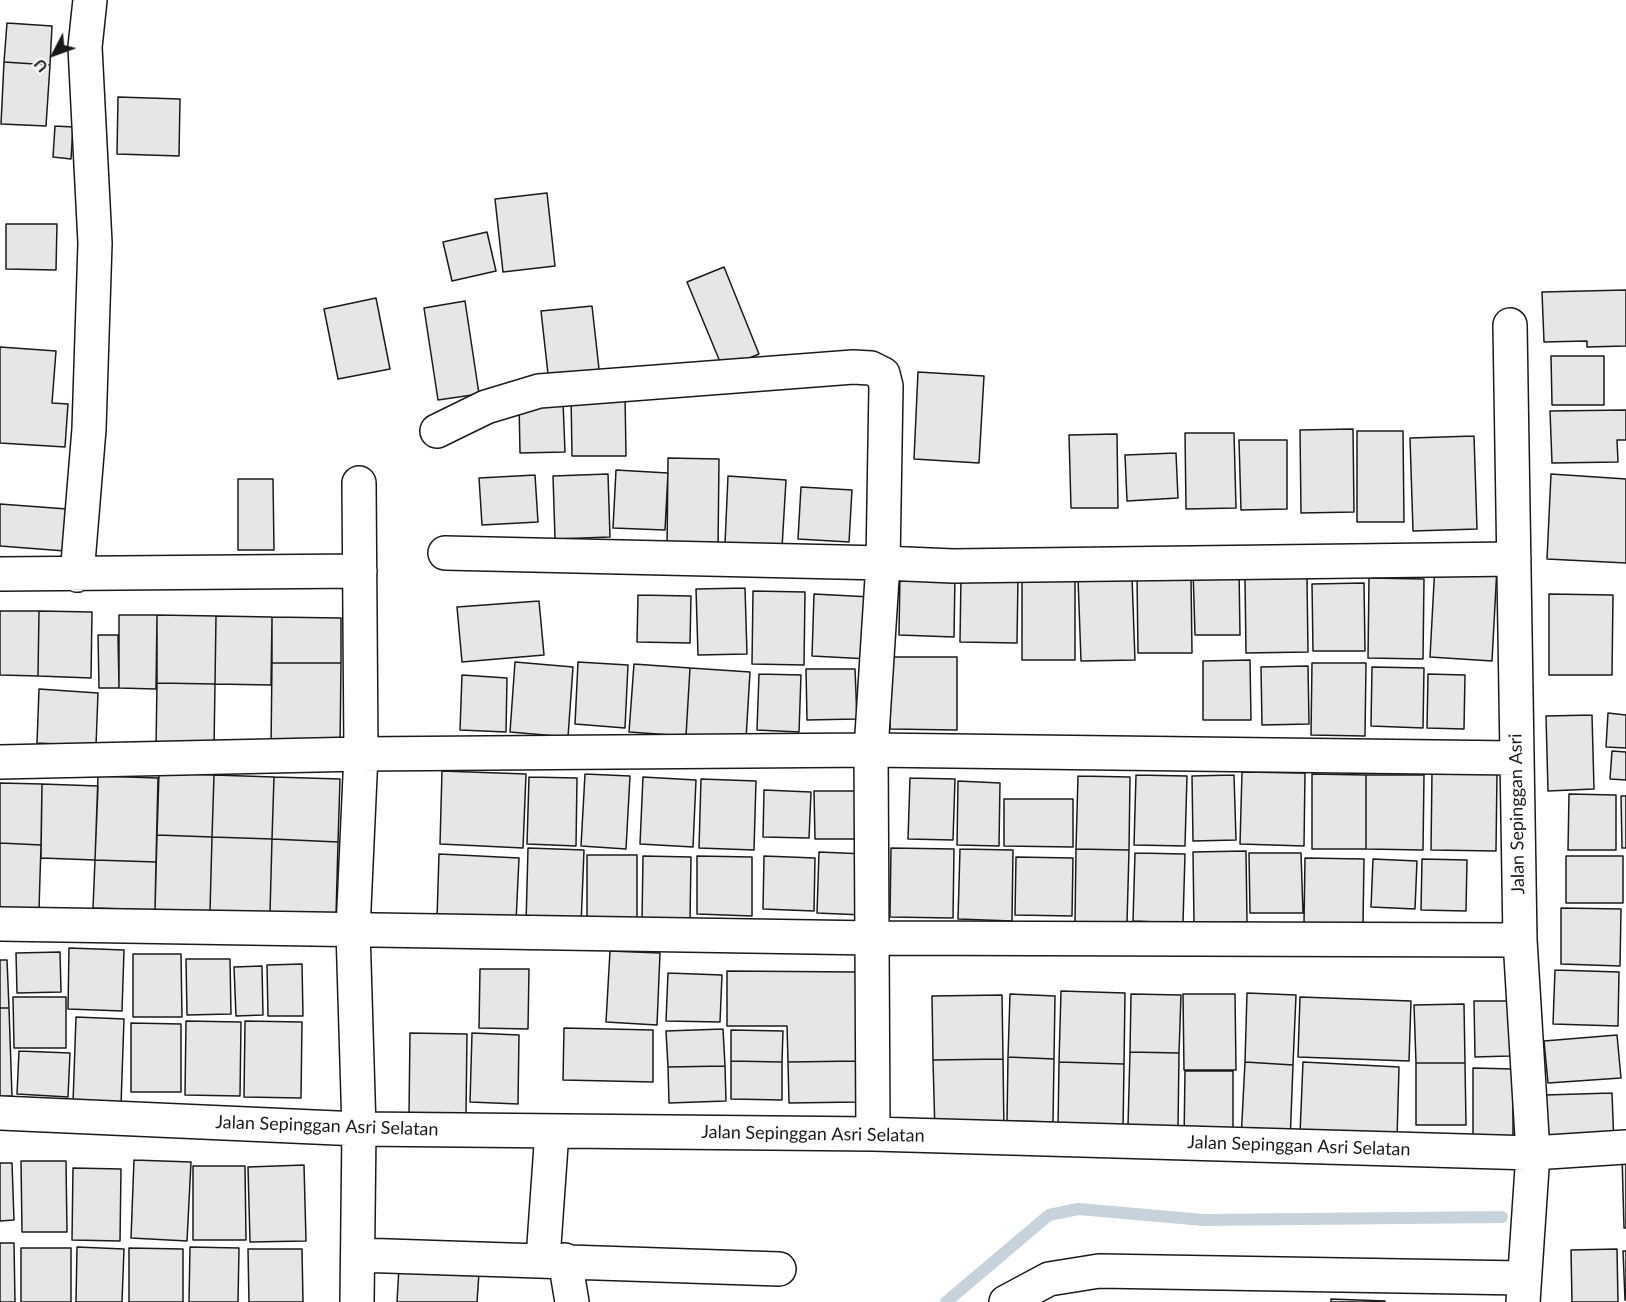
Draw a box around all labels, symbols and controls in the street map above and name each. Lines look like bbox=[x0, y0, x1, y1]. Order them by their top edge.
north arrow bbox=[24, 24, 84, 84]
text: U bbox=[29, 55, 51, 77]
street label: Jalan Sepinggan Asri bbox=[1505, 733, 1529, 895]
street label: Jalan Sepinggan Asri Selatan bbox=[215, 1111, 439, 1141]
street label: Jalan Sepinggan Asri Selatan bbox=[701, 1121, 925, 1147]
street label: Jalan Sepinggan Asri Selatan bbox=[1187, 1131, 1411, 1161]

